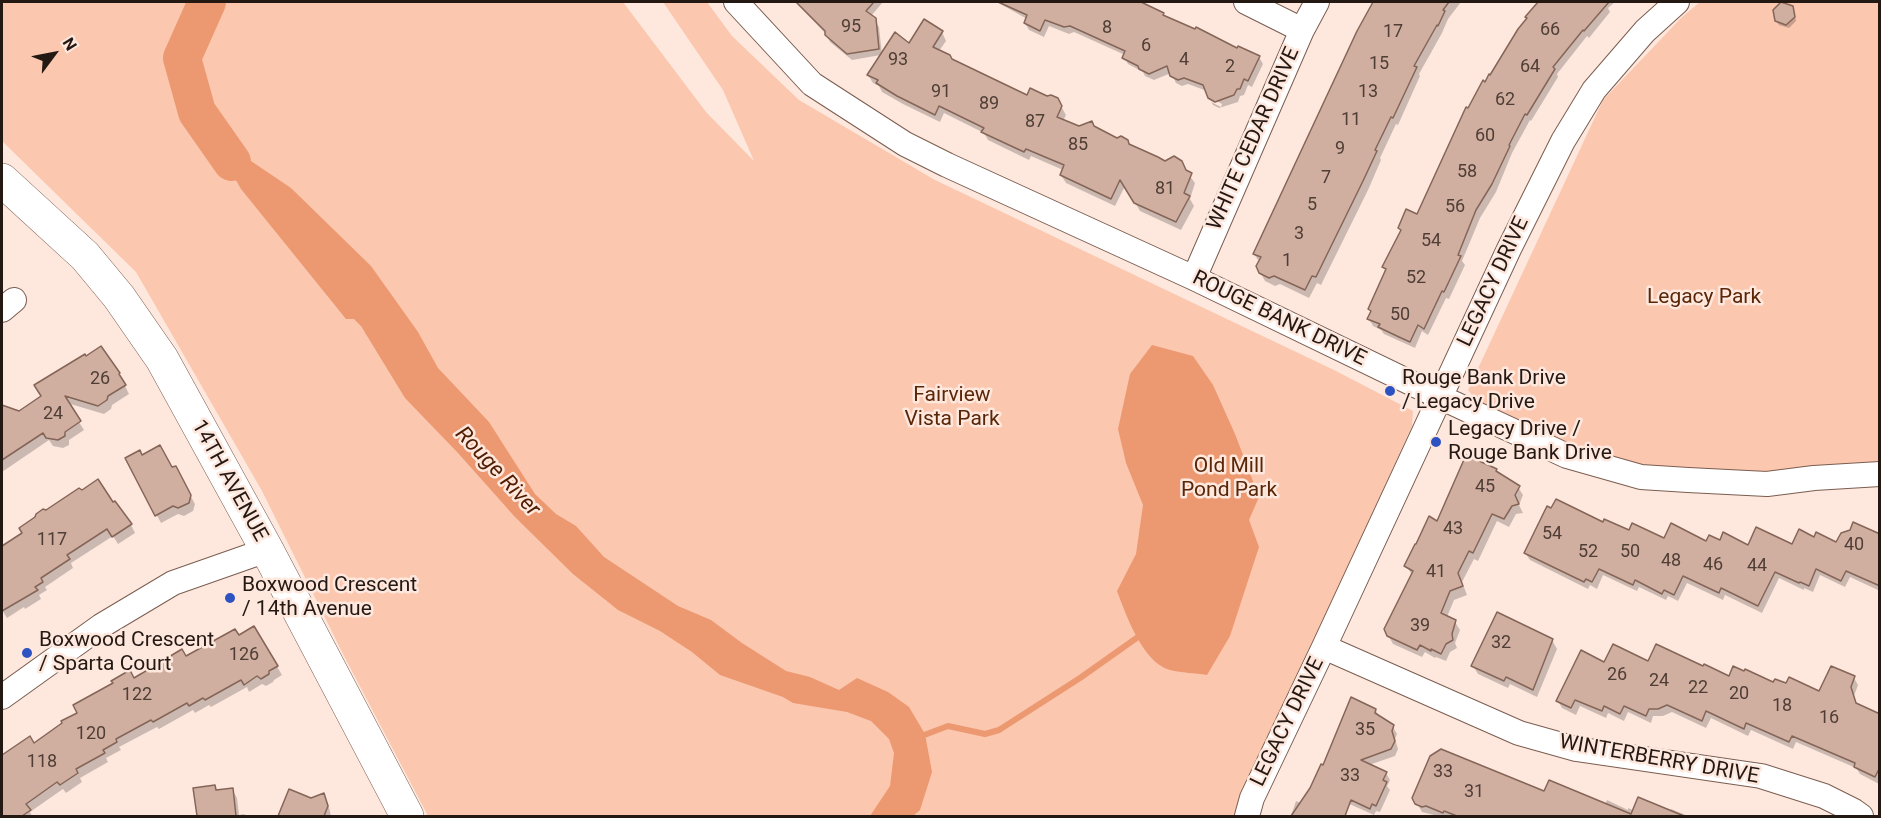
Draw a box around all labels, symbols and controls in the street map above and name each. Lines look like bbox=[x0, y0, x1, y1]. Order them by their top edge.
house number: 95 bbox=[841, 16, 861, 38]
house number: 8 bbox=[1102, 17, 1112, 39]
house number: 66 bbox=[1540, 19, 1560, 41]
house number: 17 bbox=[1383, 21, 1403, 43]
north arrow bbox=[24, 24, 84, 84]
text: N bbox=[59, 34, 81, 54]
house number: 6 bbox=[1141, 35, 1151, 57]
street label: WHITE CEDAR DRIVE bbox=[1202, 44, 1306, 234]
house number: 93 bbox=[888, 49, 908, 71]
house number: 4 bbox=[1179, 49, 1189, 71]
house number: 15 bbox=[1369, 53, 1389, 75]
house number: 2 bbox=[1225, 56, 1235, 78]
house number: 64 bbox=[1520, 56, 1540, 78]
house number: 91 bbox=[931, 81, 951, 103]
house number: 13 bbox=[1358, 81, 1378, 103]
house number: 62 bbox=[1495, 89, 1515, 111]
house number: 89 bbox=[979, 93, 999, 115]
house number: 11 bbox=[1341, 109, 1361, 131]
house number: 87 bbox=[1025, 111, 1045, 133]
house number: 60 bbox=[1475, 125, 1495, 147]
house number: 85 bbox=[1068, 134, 1088, 156]
house number: 9 bbox=[1335, 138, 1345, 160]
house number: 58 bbox=[1457, 161, 1477, 183]
house number: 7 bbox=[1321, 167, 1331, 189]
house number: 81 bbox=[1155, 178, 1175, 200]
house number: 5 bbox=[1307, 194, 1317, 216]
house number: 56 bbox=[1445, 196, 1465, 218]
street label: LEGACY DRIVE bbox=[1453, 213, 1535, 351]
house number: 3 bbox=[1294, 223, 1304, 245]
house number: 54 bbox=[1421, 230, 1441, 252]
house number: 1 bbox=[1282, 250, 1292, 272]
street label: ROUGE BANK DRIVE bbox=[1188, 266, 1370, 372]
house number: 52 bbox=[1406, 267, 1426, 289]
park label: Legacy Park bbox=[1647, 285, 1761, 311]
house number: 50 bbox=[1390, 304, 1410, 326]
place label: Rouge Bank Drive / Legacy Drive bbox=[1402, 366, 1566, 416]
house number: 26 bbox=[90, 368, 110, 390]
park label: Fairview Vista Park bbox=[904, 383, 1000, 433]
marker: Rouge Bank Drive / Legacy Drive bbox=[1383, 384, 1397, 398]
house number: 24 bbox=[43, 403, 63, 425]
street label: 14TH AVENUE bbox=[185, 416, 273, 546]
place label: Legacy Drive / Rouge Bank Drive bbox=[1448, 417, 1612, 467]
water label: Rouge River bbox=[449, 422, 545, 522]
marker: Legacy Drive / Rouge Bank Drive bbox=[1429, 435, 1443, 449]
park label: Old Mill Pond Park bbox=[1181, 454, 1277, 504]
house number: 45 bbox=[1475, 476, 1495, 498]
house number: 43 bbox=[1443, 518, 1463, 540]
house number: 54 bbox=[1542, 523, 1562, 545]
house number: 117 bbox=[37, 529, 67, 551]
house number: 40 bbox=[1844, 534, 1864, 556]
house number: 52 bbox=[1578, 541, 1598, 563]
house number: 50 bbox=[1620, 541, 1640, 563]
house number: 48 bbox=[1661, 550, 1681, 572]
house number: 46 bbox=[1703, 554, 1723, 576]
house number: 44 bbox=[1747, 555, 1767, 577]
house number: 41 bbox=[1426, 561, 1446, 583]
place label: Boxwood Crescent / 14th Avenue bbox=[242, 573, 417, 623]
marker: Boxwood Crescent / 14th Avenue bbox=[223, 591, 237, 605]
house number: 39 bbox=[1410, 615, 1430, 637]
place label: Boxwood Crescent / Sparta Court bbox=[39, 628, 214, 678]
house number: 32 bbox=[1491, 632, 1511, 654]
house number: 126 bbox=[229, 644, 259, 666]
marker: Boxwood Crescent / Sparta Court bbox=[20, 646, 34, 660]
street label: LEGACY DRIVE bbox=[1246, 653, 1330, 791]
house number: 26 bbox=[1607, 664, 1627, 686]
house number: 24 bbox=[1649, 670, 1669, 692]
house number: 22 bbox=[1688, 677, 1708, 699]
house number: 20 bbox=[1729, 683, 1749, 705]
house number: 122 bbox=[122, 684, 152, 706]
house number: 18 bbox=[1772, 695, 1792, 717]
house number: 16 bbox=[1819, 707, 1839, 729]
house number: 35 bbox=[1355, 719, 1375, 741]
house number: 120 bbox=[76, 723, 106, 745]
street label: WINTERBERRY DRIVE bbox=[1557, 730, 1761, 790]
house number: 118 bbox=[27, 751, 57, 773]
house number: 33 bbox=[1433, 761, 1453, 783]
house number: 33 bbox=[1340, 765, 1360, 787]
house number: 31 bbox=[1464, 781, 1484, 803]

